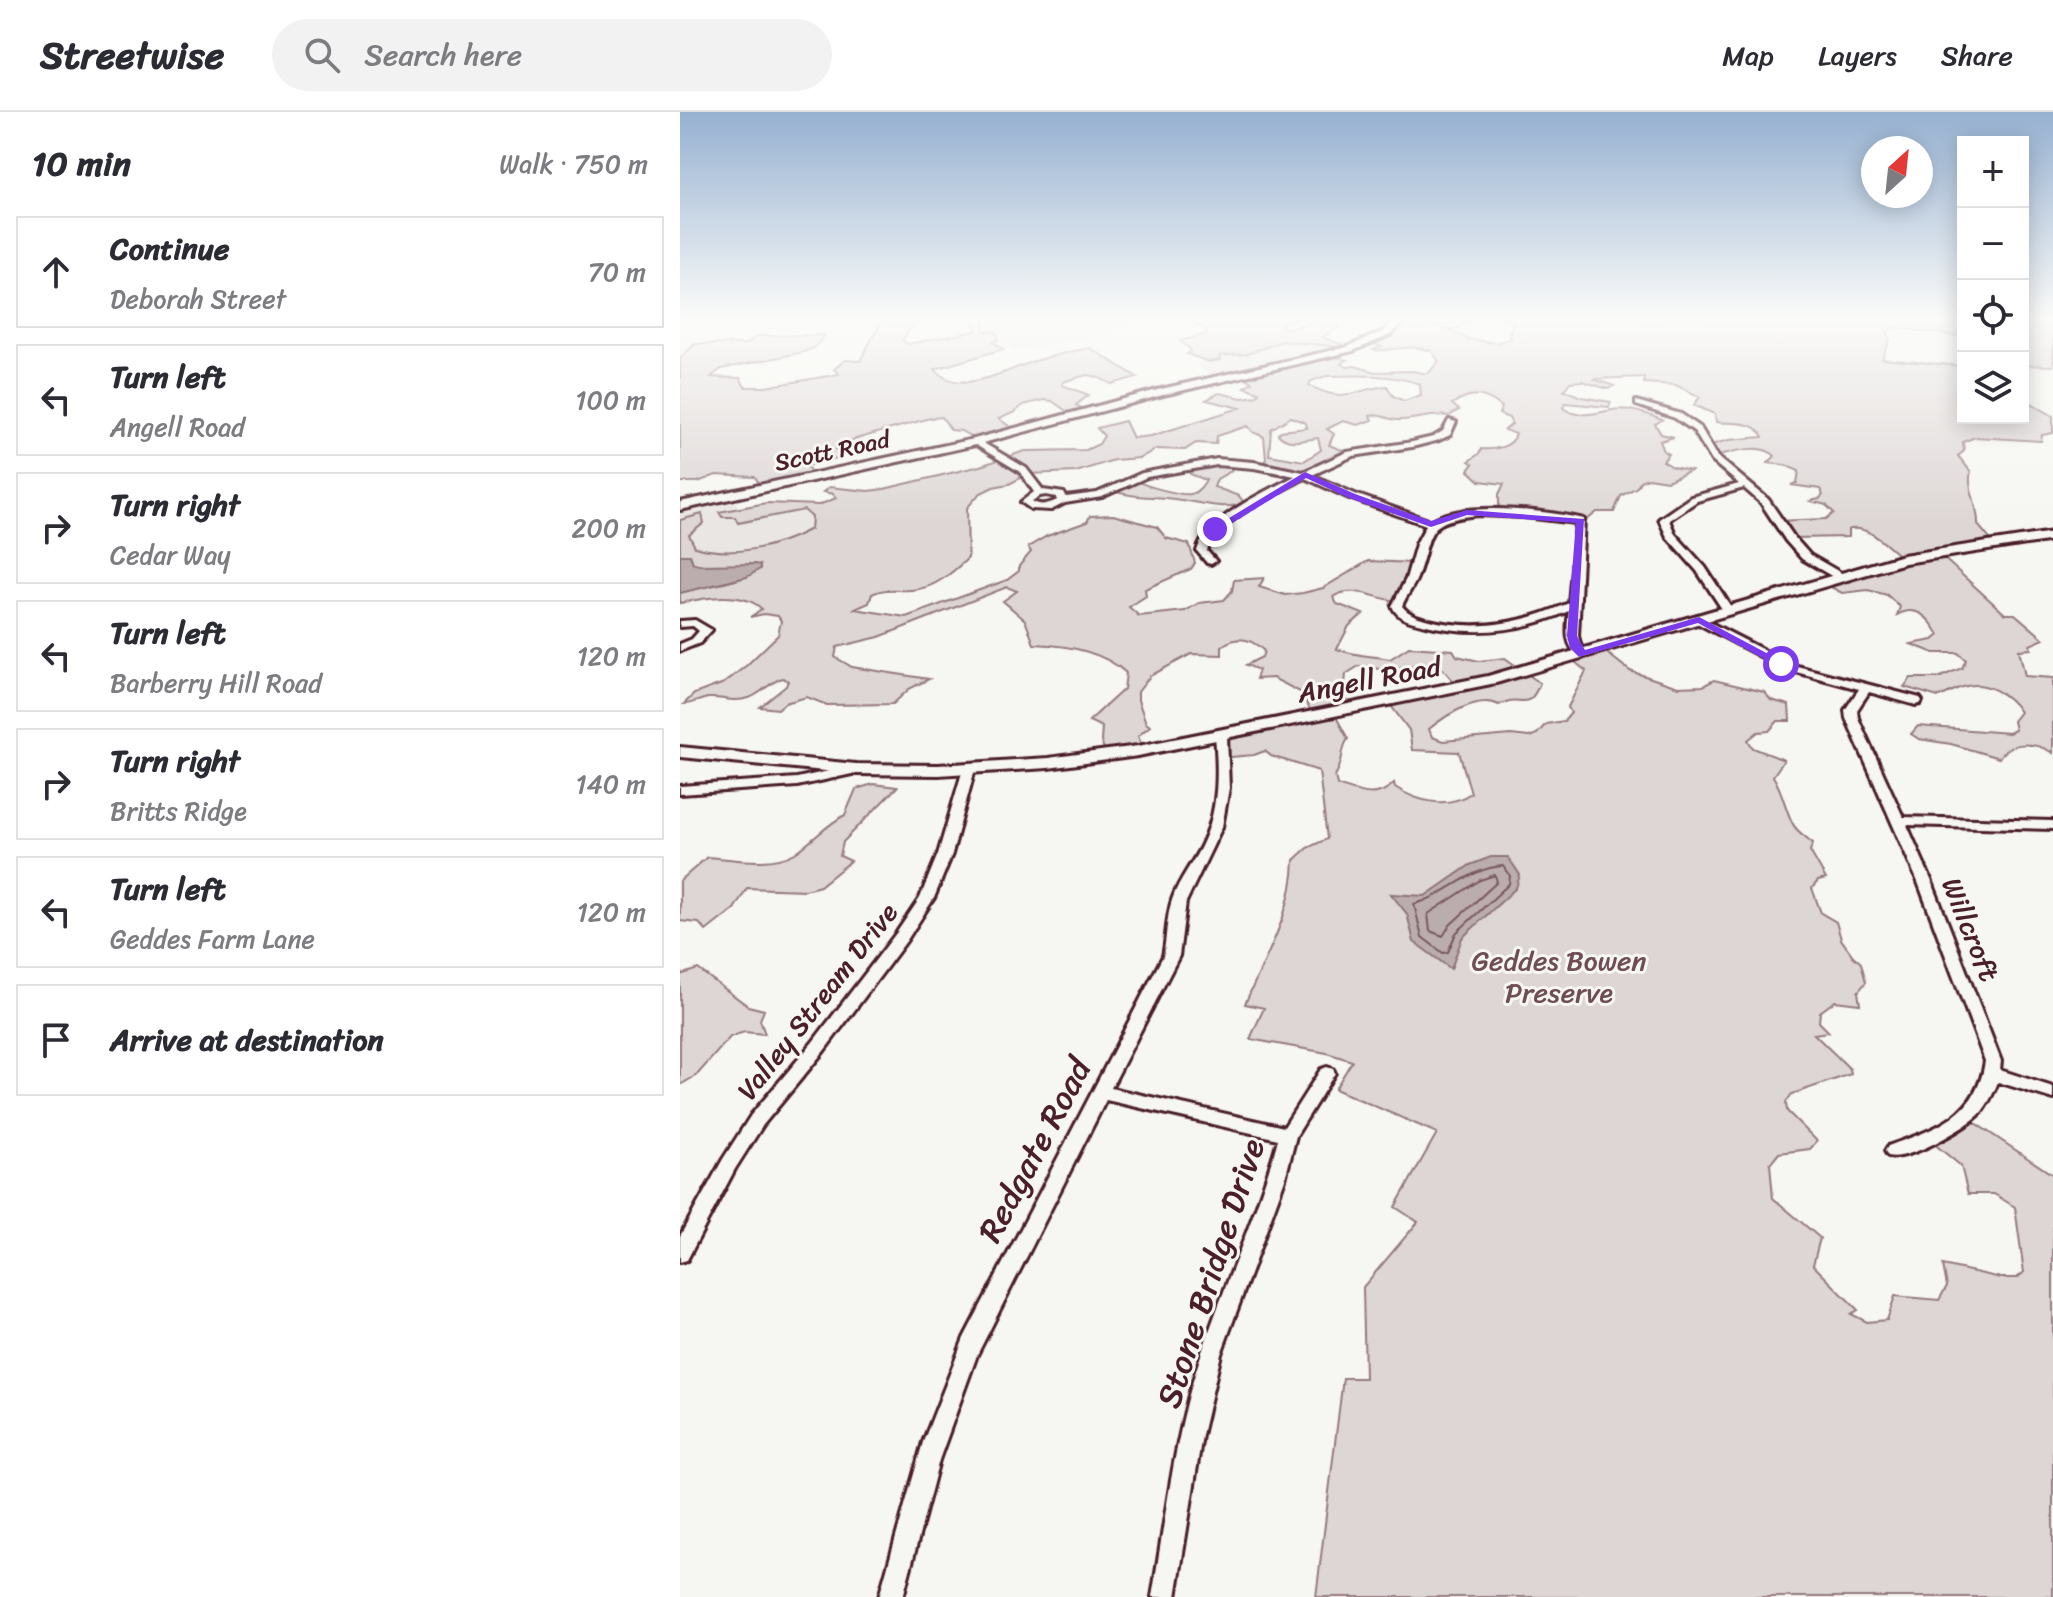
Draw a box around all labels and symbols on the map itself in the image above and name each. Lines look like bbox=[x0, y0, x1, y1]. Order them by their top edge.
north arrow bbox=[1861, 136, 1933, 208]
street label: Scott Road bbox=[771, 418, 896, 484]
route end bbox=[1197, 511, 1233, 547]
street label: Angell Road bbox=[1292, 641, 1447, 718]
route start bbox=[1763, 646, 1799, 682]
street label: Willcroft bbox=[1927, 870, 2014, 989]
street label: Valley Stream Drive bbox=[724, 891, 911, 1111]
park label: Geddes Bowen Preserve bbox=[1472, 936, 1646, 1017]
street label: Redgate Road bbox=[961, 1045, 1110, 1254]
street label: Stone Bridge Drive bbox=[1139, 1131, 1283, 1416]

